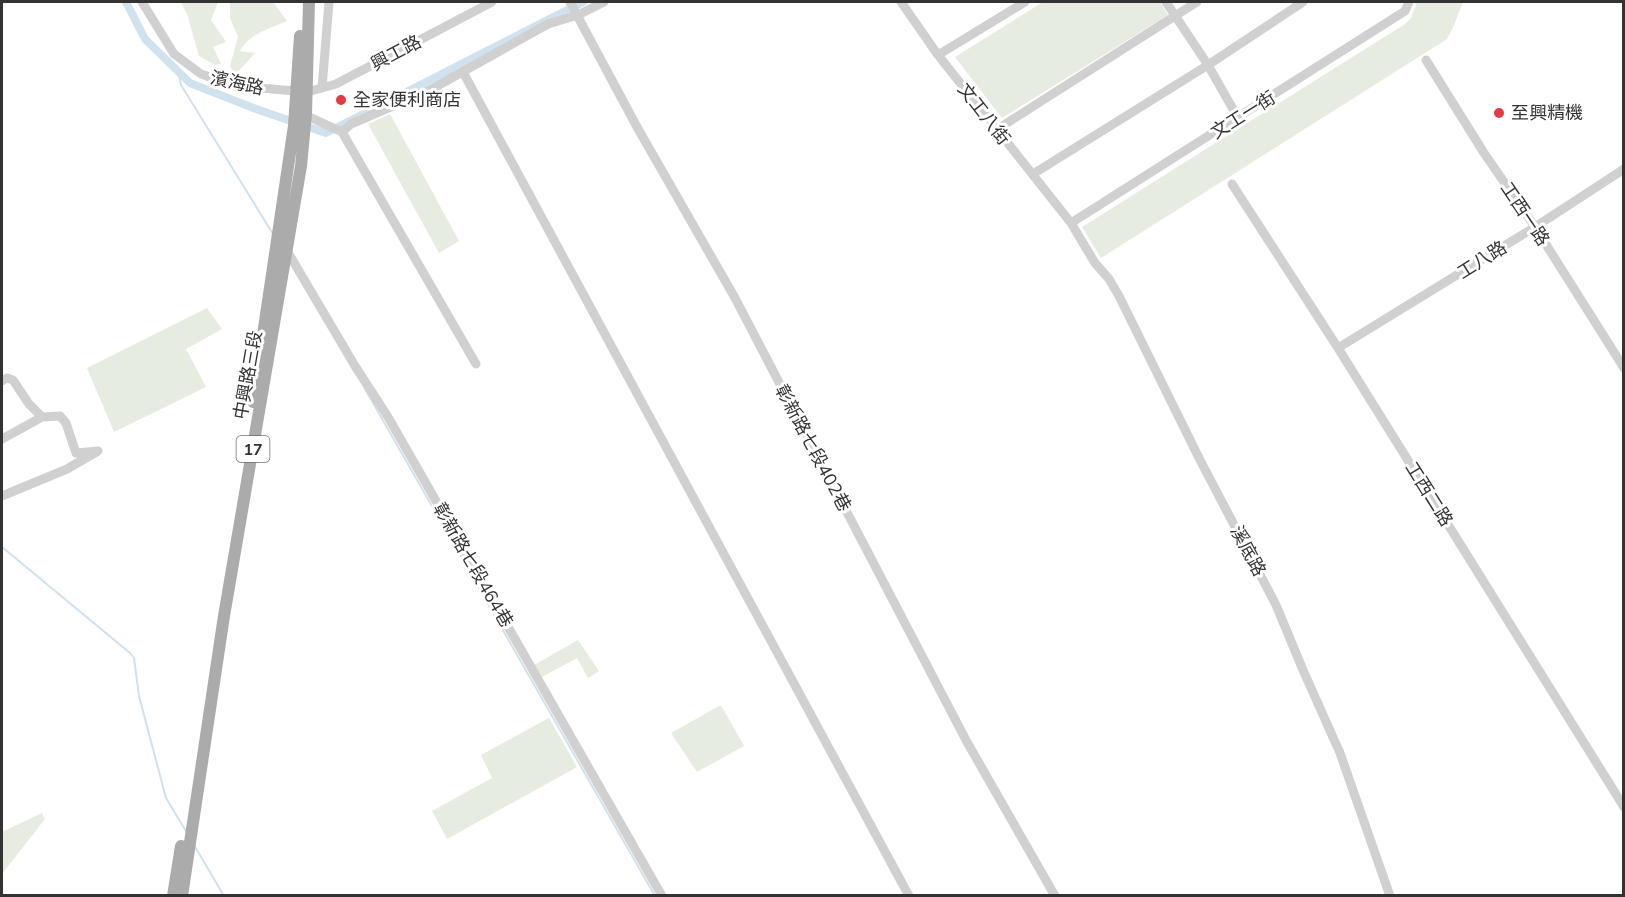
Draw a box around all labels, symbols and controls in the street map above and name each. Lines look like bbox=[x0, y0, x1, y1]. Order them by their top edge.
street label: 興工路 bbox=[367, 30, 425, 76]
street label: 濱海路 bbox=[208, 66, 266, 100]
street label: 文工八街 bbox=[952, 78, 1016, 150]
street label: 文工一街 bbox=[1206, 86, 1280, 144]
place label: 全家便利商店 bbox=[353, 88, 461, 112]
marker: 全家便利商店 bbox=[334, 93, 348, 107]
place label: 至興精機 bbox=[1511, 101, 1583, 125]
marker: 至興精機 bbox=[1492, 106, 1506, 120]
street label: 工西一路 bbox=[1495, 177, 1555, 251]
street label: 工八路 bbox=[1453, 236, 1511, 284]
street label: 中興路三段 bbox=[228, 329, 268, 421]
street label: 彰新路七段402巷 bbox=[769, 380, 857, 516]
road number: 17 bbox=[236, 436, 270, 462]
street label: 工西二路 bbox=[1400, 457, 1458, 531]
street label: 彰新路七段464巷 bbox=[428, 498, 518, 632]
street label: 溪底路 bbox=[1225, 522, 1271, 580]

